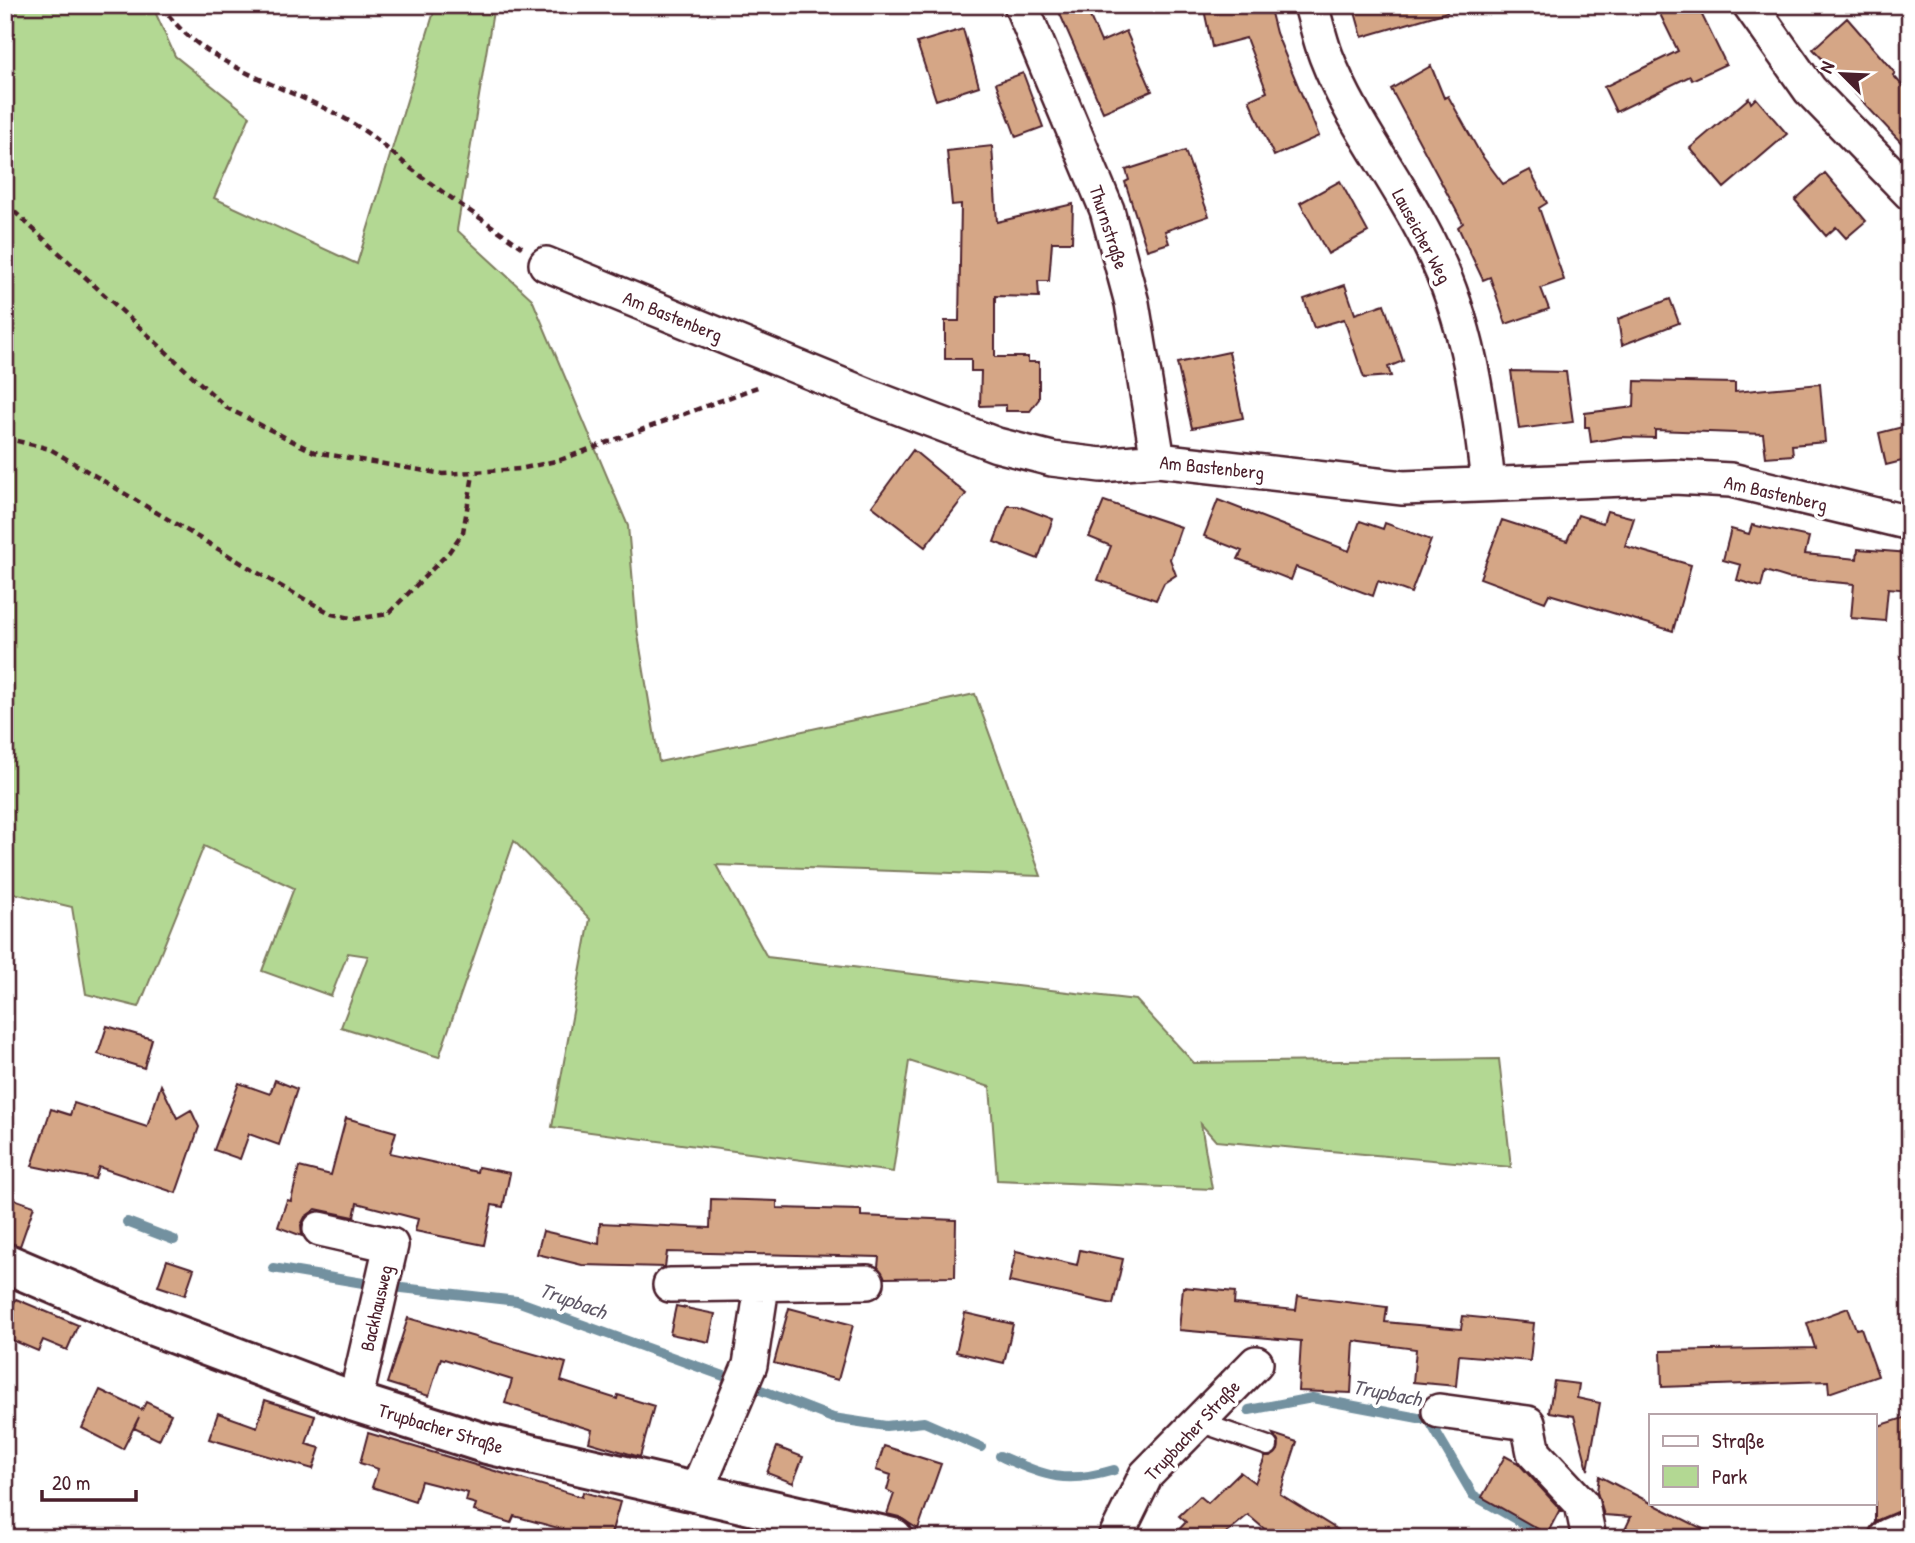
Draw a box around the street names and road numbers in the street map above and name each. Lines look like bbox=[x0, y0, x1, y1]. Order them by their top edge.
street label: Thurnstraße bbox=[1083, 182, 1135, 273]
street label: Lauseicher Weg bbox=[1386, 184, 1458, 288]
street label: Am Bastenberg bbox=[620, 284, 726, 348]
street label: Am Bastenberg bbox=[1159, 449, 1265, 485]
street label: Am Bastenberg bbox=[1722, 469, 1830, 517]
street label: Backhausweg bbox=[353, 1262, 399, 1354]
street label: Trupbacher Straße bbox=[1138, 1373, 1246, 1486]
street label: Trupbacher Straße bbox=[375, 1397, 507, 1459]

